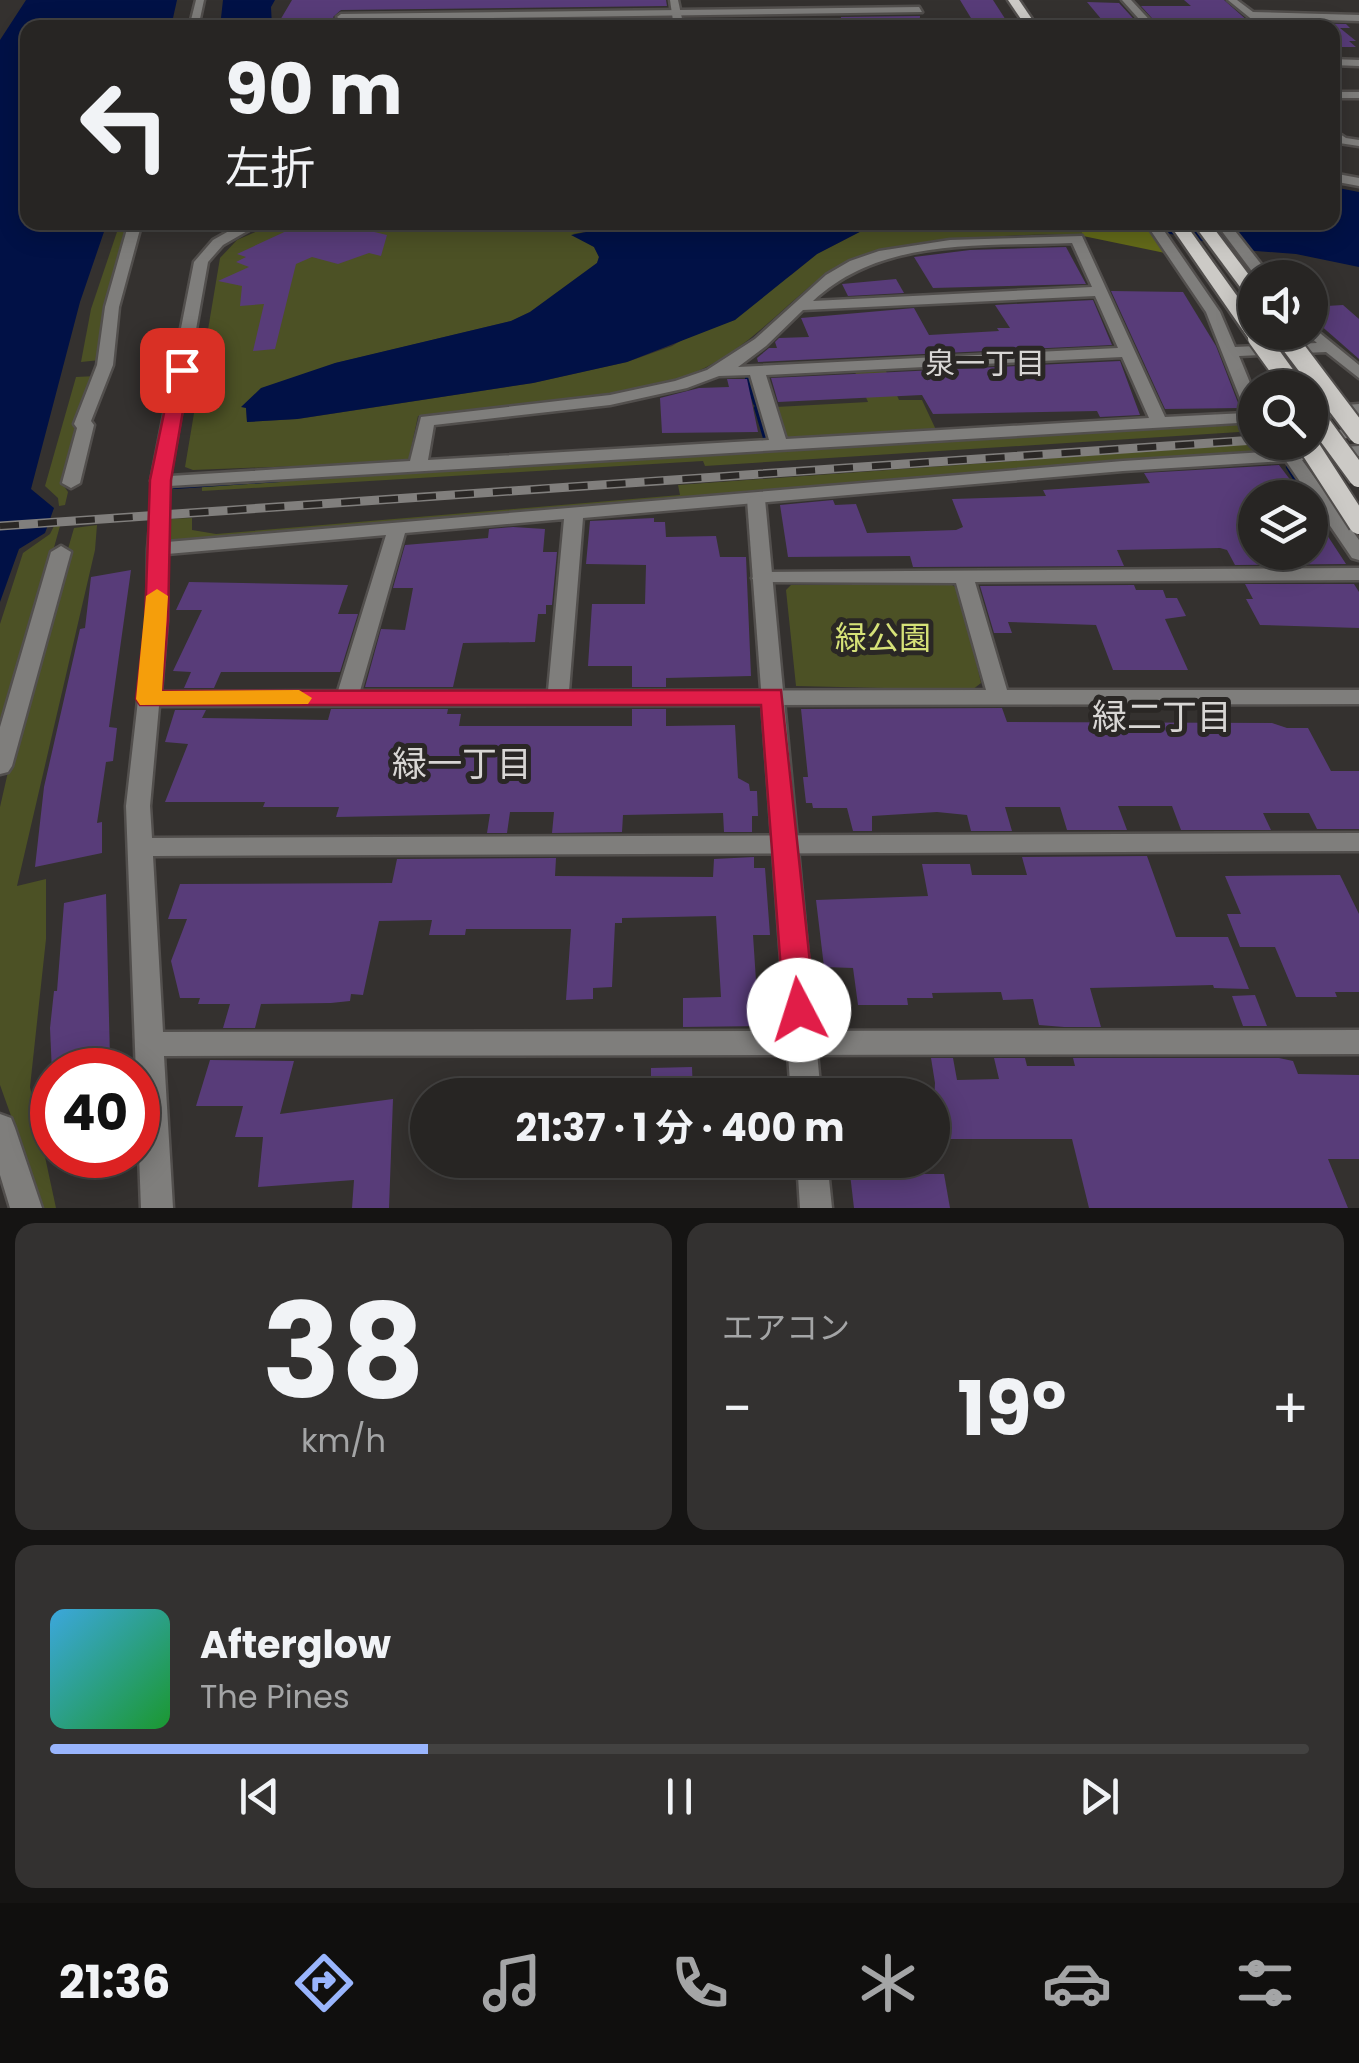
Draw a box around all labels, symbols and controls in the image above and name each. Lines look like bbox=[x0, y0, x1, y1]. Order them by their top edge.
text: 90 m bbox=[225, 40, 403, 139]
icon: left bbox=[60, 60, 190, 190]
text: 左折 bbox=[225, 137, 315, 200]
map controls bbox=[1238, 260, 1328, 570]
button: sound bbox=[1238, 260, 1328, 350]
pin bbox=[140, 328, 225, 413]
district label: 泉一丁目 bbox=[925, 342, 1045, 385]
icon: arrive bbox=[155, 343, 210, 398]
button: search bbox=[1238, 370, 1328, 460]
button: layers bbox=[1238, 480, 1328, 570]
park label: 緑公園 bbox=[835, 615, 931, 660]
district label: 緑二丁目 bbox=[1092, 692, 1232, 741]
district label: 緑一丁目 bbox=[392, 739, 532, 788]
position arrow bbox=[747, 958, 851, 1062]
speed limit sign: 40 bbox=[30, 1048, 160, 1178]
text: 21:37 · 1 分 · 400 m bbox=[516, 1101, 844, 1154]
text: 38 bbox=[262, 1260, 425, 1443]
text: エアコン bbox=[722, 1305, 850, 1350]
text: 19° bbox=[957, 1356, 1066, 1461]
text: − bbox=[722, 1370, 752, 1447]
text: + bbox=[1271, 1370, 1309, 1447]
text: km/h bbox=[301, 1418, 386, 1463]
text: Afterglow bbox=[200, 1618, 391, 1671]
text: The Pines bbox=[200, 1674, 350, 1719]
icon: previous bbox=[232, 1769, 287, 1824]
icon: pause bbox=[652, 1769, 707, 1824]
icon: next bbox=[1072, 1769, 1127, 1824]
icon: directions bbox=[289, 1948, 359, 2018]
icon: music bbox=[477, 1948, 547, 2018]
icon: phone bbox=[665, 1948, 735, 2018]
icon: climate bbox=[853, 1948, 923, 2018]
icon: car bbox=[1042, 1948, 1112, 2018]
icon: filters bbox=[1230, 1948, 1300, 2018]
text: 21:36 bbox=[59, 1951, 170, 2014]

